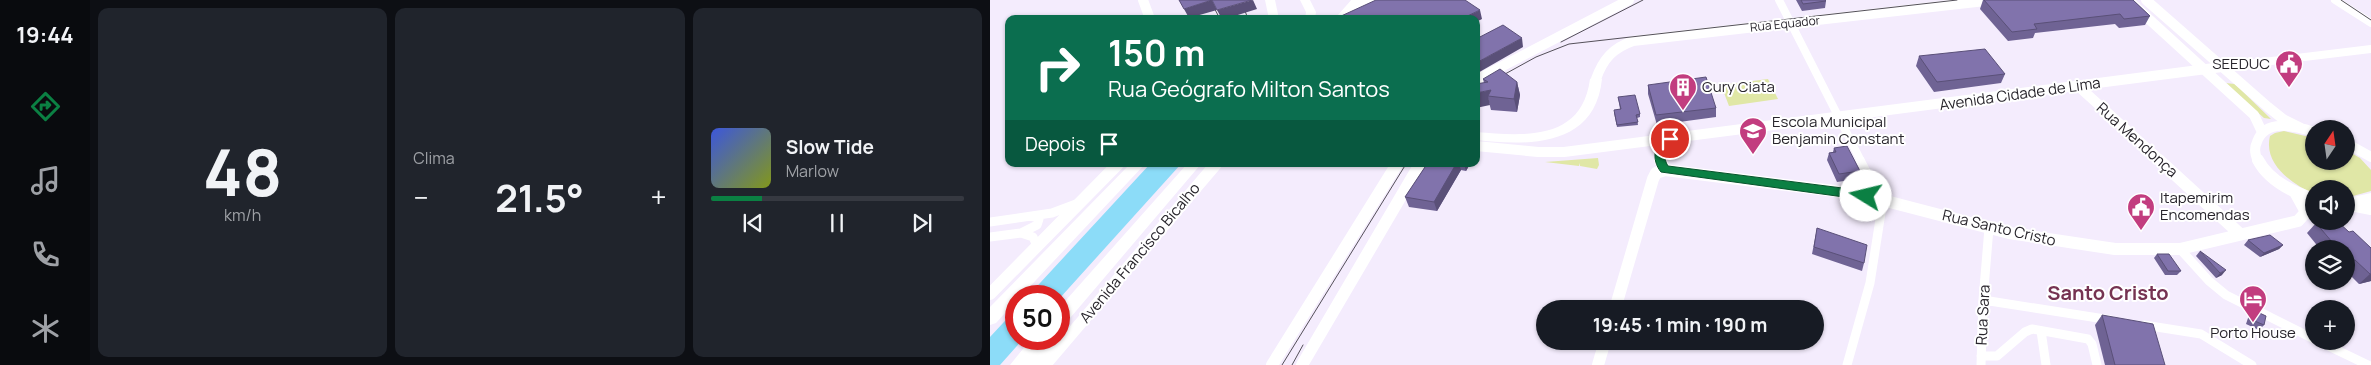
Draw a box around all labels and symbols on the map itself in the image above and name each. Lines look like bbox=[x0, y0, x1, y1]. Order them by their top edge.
street label: Rua Equador bbox=[1749, 11, 1821, 36]
public building icon: SEEDUC bbox=[2274, 49, 2304, 88]
place label: SEEDUC bbox=[2212, 53, 2270, 74]
building icon: Cury Ciata bbox=[1668, 72, 1698, 111]
street label: Avenida Cidade de Lima bbox=[1938, 72, 2102, 115]
place label: Cury Ciata bbox=[1702, 76, 1775, 97]
street label: Rua Mendonça bbox=[2092, 97, 2183, 182]
place label: Escola Municipal Benjamin Constant bbox=[1772, 111, 1905, 149]
school or university icon: Escola Municipal Benjamin Constant bbox=[1738, 116, 1768, 155]
pin bbox=[1649, 118, 1691, 160]
north arrow bbox=[2305, 120, 2355, 170]
position arrow bbox=[1839, 169, 1891, 221]
street label: Avenida Francisco Bicalho bbox=[1075, 178, 1205, 327]
place label: Itapemirim Encomendas bbox=[2160, 187, 2250, 225]
public building icon: Itapemirim Encomendas bbox=[2126, 192, 2156, 231]
street label: Rua Santo Cristo bbox=[1940, 204, 2058, 251]
district label: Santo Cristo bbox=[2047, 279, 2169, 306]
street label: Rua Sara bbox=[1970, 284, 1995, 346]
hotel icon: Porto House bbox=[2238, 284, 2268, 323]
speed limit sign: 50 bbox=[1005, 285, 1070, 350]
place label: Porto House bbox=[2210, 322, 2296, 343]

